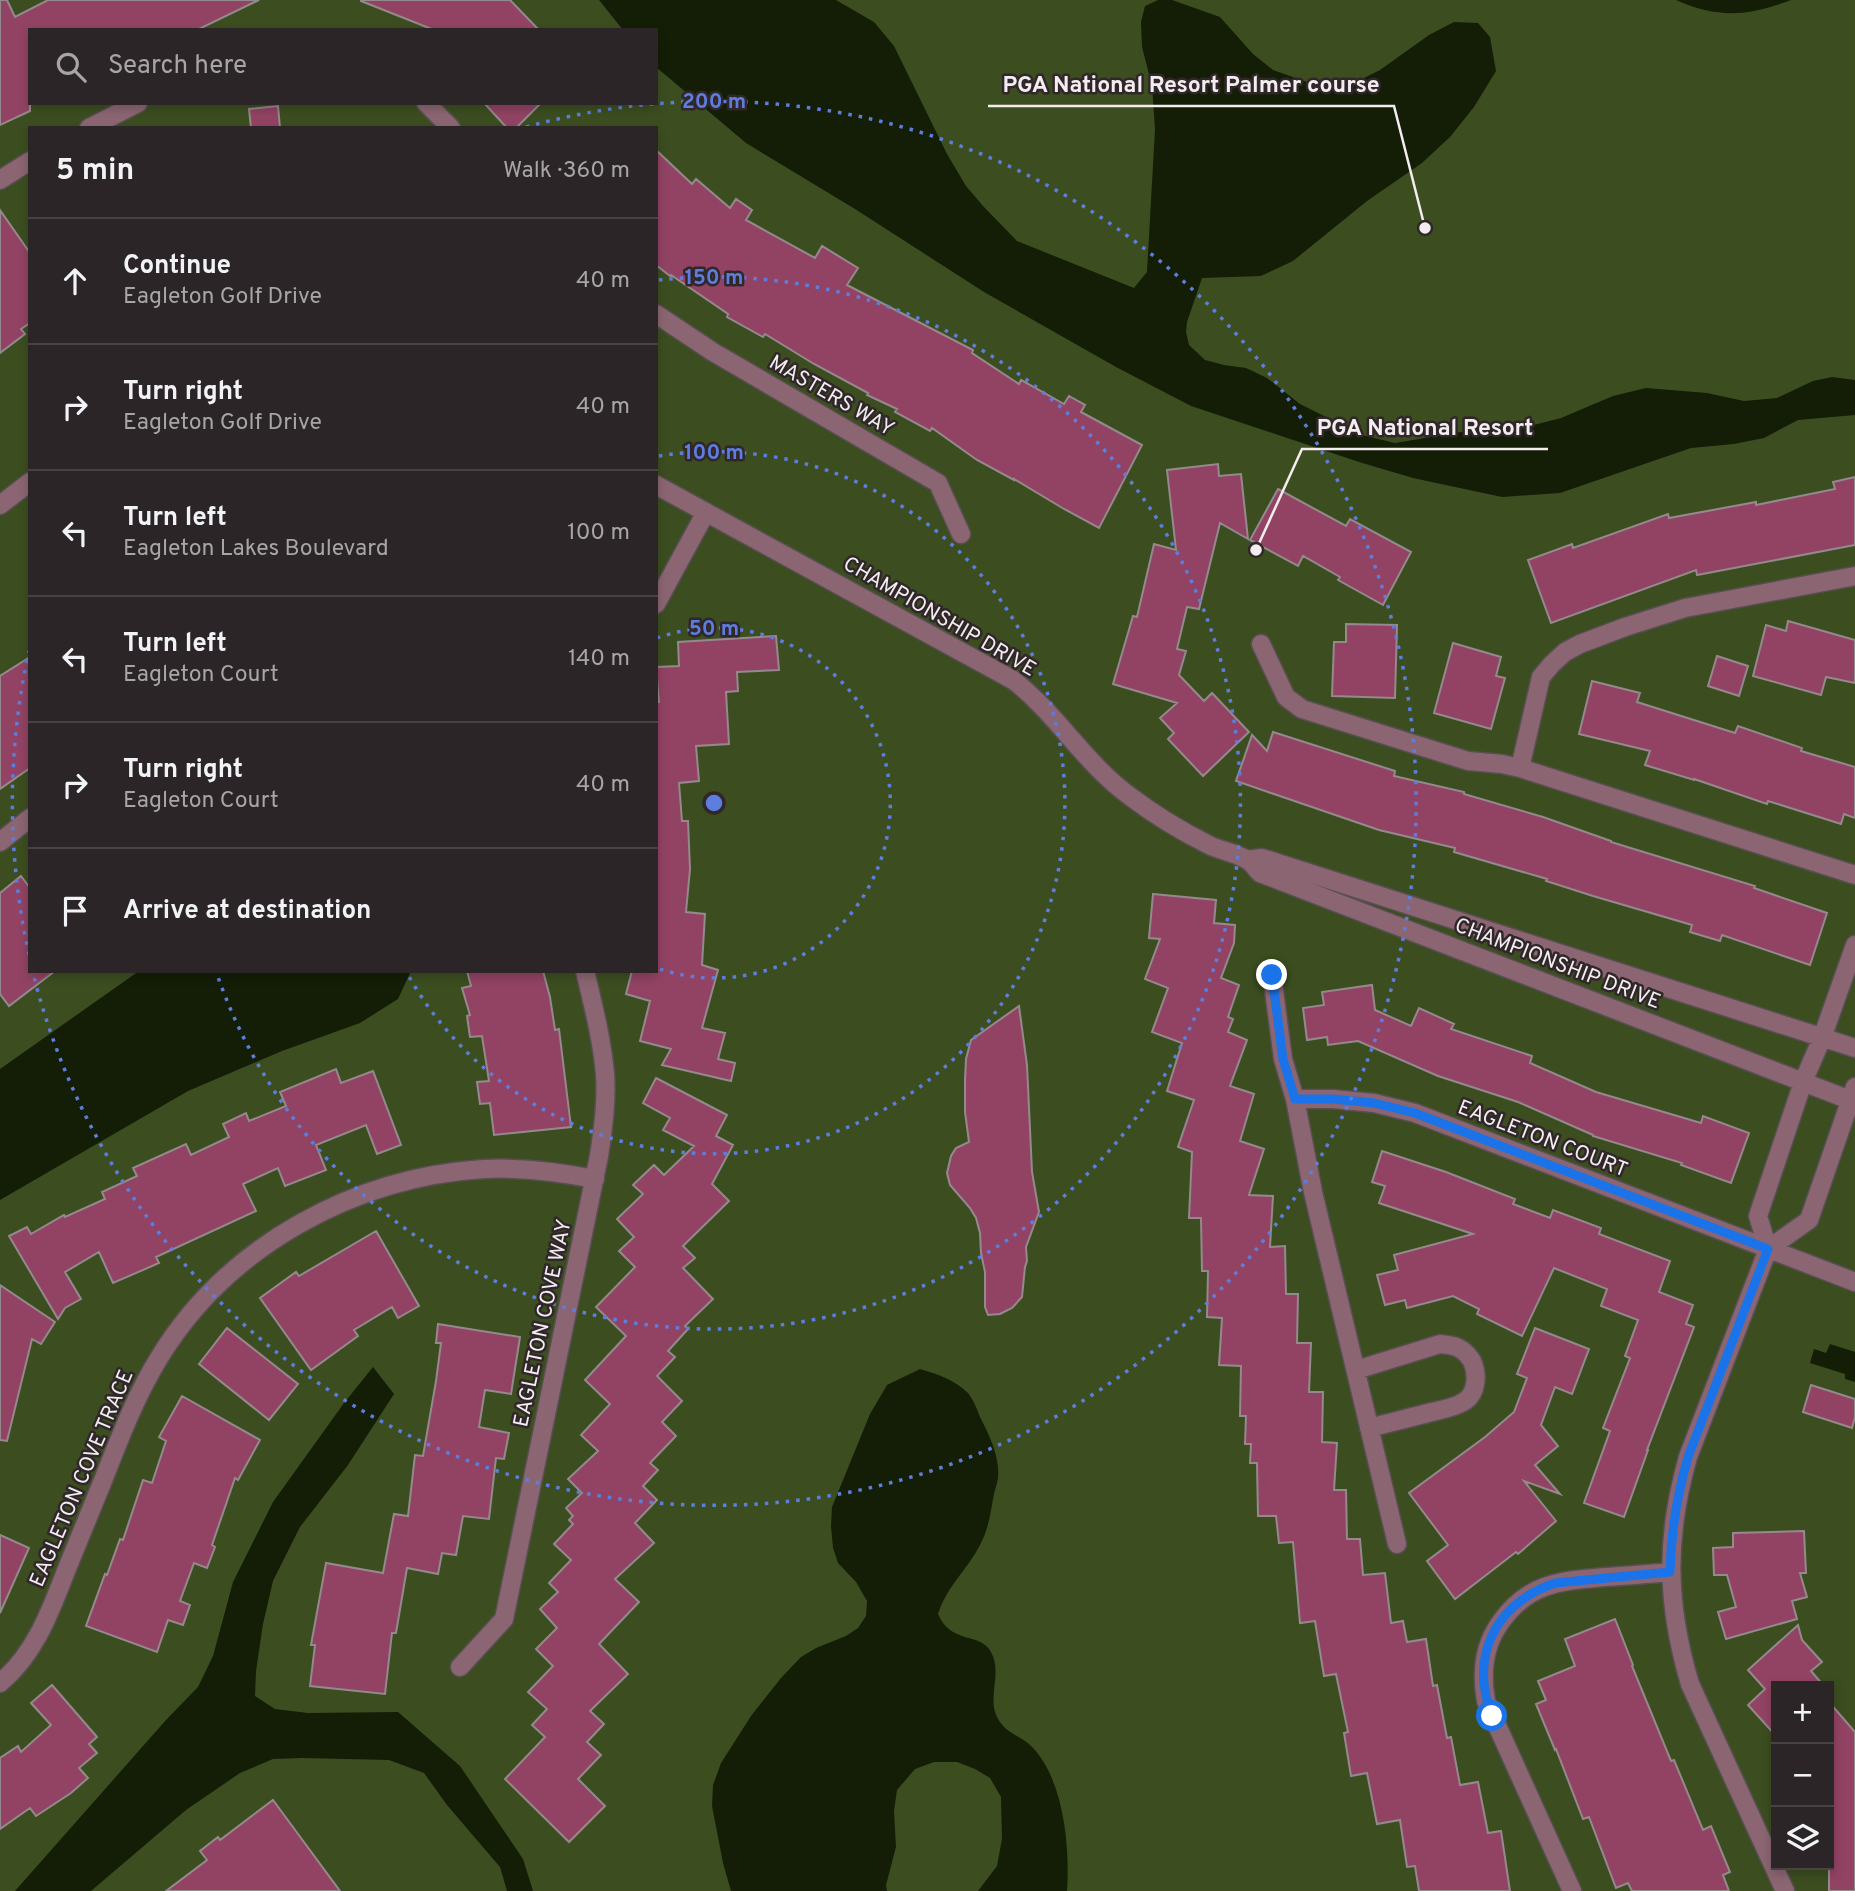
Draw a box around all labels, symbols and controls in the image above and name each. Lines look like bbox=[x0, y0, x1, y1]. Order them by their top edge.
search box bbox=[28, 28, 658, 105]
icon: search bbox=[52, 48, 90, 86]
text: Search here bbox=[108, 50, 247, 83]
callout: PGA National Resort Palmer course bbox=[988, 62, 1394, 106]
text: PGA National Resort Palmer course bbox=[1003, 72, 1379, 101]
text: 200 m bbox=[682, 89, 746, 116]
text: 5 min bbox=[56, 153, 134, 190]
text: Walk · 360 m bbox=[503, 157, 630, 186]
text: Continue bbox=[123, 250, 231, 283]
icon: ahead bbox=[56, 262, 94, 300]
text: 150 m bbox=[685, 265, 743, 292]
text: 40 m bbox=[576, 267, 630, 296]
text: Eagleton Golf Drive bbox=[123, 283, 322, 312]
street label: MASTERS WAY bbox=[764, 350, 899, 443]
text: Turn right bbox=[123, 376, 243, 409]
icon: right bbox=[56, 388, 94, 426]
text: 40 m bbox=[576, 393, 630, 422]
callout: PGA National Resort bbox=[1302, 405, 1548, 449]
text: Eagleton Golf Drive bbox=[123, 409, 322, 438]
text: PGA National Resort bbox=[1317, 415, 1533, 444]
text: 100 m bbox=[684, 440, 744, 467]
text: Turn left bbox=[123, 502, 227, 535]
icon: left bbox=[56, 514, 94, 552]
text: 100 m bbox=[567, 519, 630, 548]
text: Eagleton Lakes Boulevard bbox=[123, 535, 389, 564]
street label: CHAMPIONSHIP DRIVE bbox=[838, 551, 1041, 684]
text: 50 m bbox=[689, 616, 739, 643]
text: Turn left bbox=[123, 628, 227, 661]
icon: left bbox=[56, 640, 94, 678]
text: 140 m bbox=[568, 645, 630, 674]
text: Eagleton Court bbox=[123, 661, 279, 690]
text: Turn right bbox=[123, 754, 243, 787]
icon: right bbox=[56, 766, 94, 804]
text: 40 m bbox=[576, 771, 630, 800]
text: Eagleton Court bbox=[123, 787, 279, 816]
centre of rings bbox=[702, 791, 726, 815]
icon: arrive bbox=[56, 892, 94, 930]
text: Arrive at destination bbox=[123, 895, 371, 928]
street label: CHAMPIONSHIP DRIVE bbox=[1451, 913, 1664, 1016]
route end bbox=[1256, 959, 1287, 990]
street label: EAGLETON COURT bbox=[1454, 1095, 1631, 1184]
street label: EAGLETON COVE WAY bbox=[508, 1217, 579, 1430]
street label: EAGLETON COVE TRACE bbox=[24, 1366, 140, 1591]
map controls bbox=[1771, 1681, 1834, 1870]
button: + bbox=[1771, 1681, 1834, 1744]
route start bbox=[1476, 1700, 1507, 1731]
button: − bbox=[1771, 1744, 1834, 1807]
button: layers bbox=[1771, 1807, 1834, 1870]

